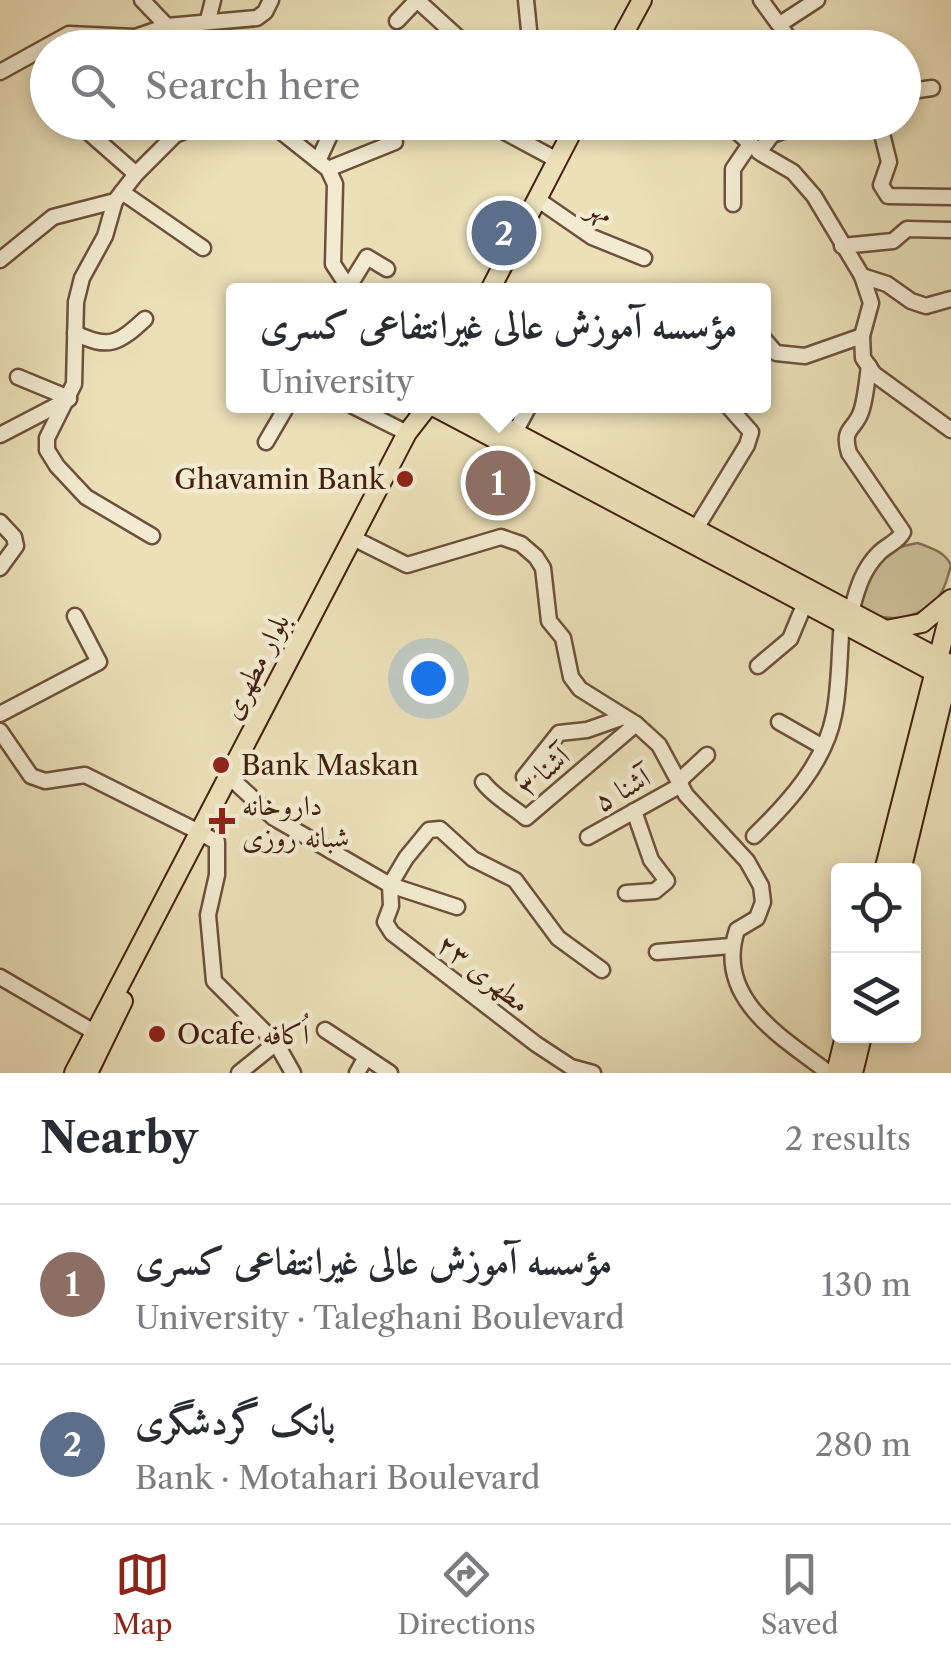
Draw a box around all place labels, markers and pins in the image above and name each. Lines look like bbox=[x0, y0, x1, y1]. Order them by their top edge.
pin: 2 bbox=[472, 196, 536, 270]
pin: 1 bbox=[466, 446, 530, 520]
place label: Ghavamin Bank bbox=[174, 462, 387, 496]
marker: Ghavamin Bank bbox=[394, 468, 416, 490]
place label: Bank Maskan bbox=[241, 748, 419, 782]
marker: Bank Maskan bbox=[210, 754, 232, 776]
place label: داروخانه شبانه روزی bbox=[242, 788, 349, 854]
marker: داروخانه شبانه روزی bbox=[211, 810, 233, 832]
place label: Ocafe اُکافه bbox=[177, 1012, 309, 1051]
marker: Ocafe اُکافه bbox=[146, 1023, 168, 1045]

